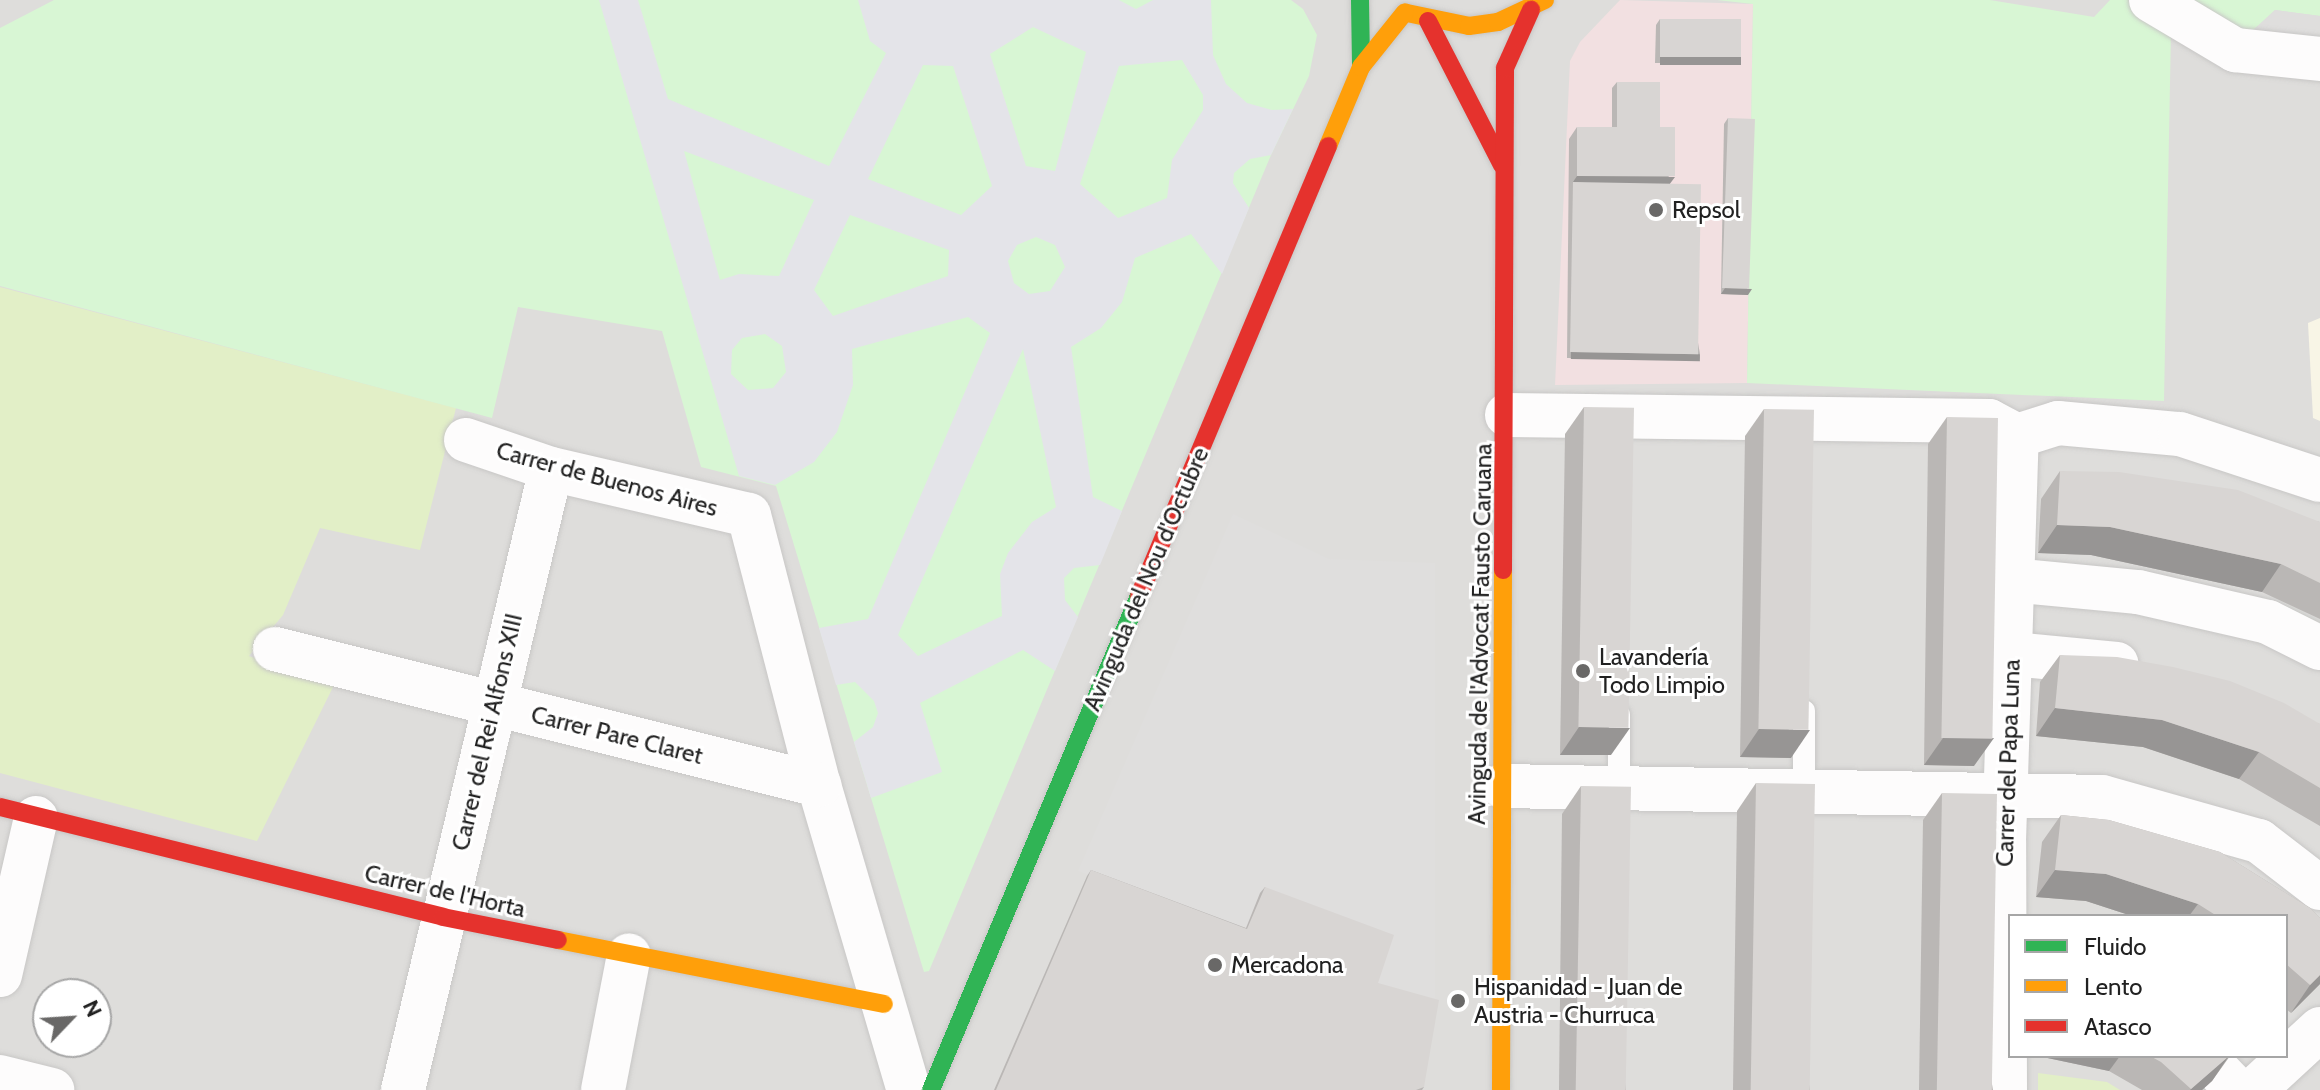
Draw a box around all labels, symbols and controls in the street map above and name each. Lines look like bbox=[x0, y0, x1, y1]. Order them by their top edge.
place label: Repsol bbox=[1672, 196, 1740, 224]
marker: Repsol bbox=[1647, 201, 1665, 219]
street label: Carrer de Buenos Aires bbox=[493, 436, 721, 522]
street label: Avinguda del Nou d'Octubre bbox=[1077, 443, 1215, 715]
street label: Avinguda de l'Advocat Fausto Caruana bbox=[1462, 443, 1498, 825]
street label: Carrer del Rei Alfons XIII bbox=[446, 611, 528, 853]
place label: Lavandería Todo Limpio bbox=[1599, 643, 1725, 699]
street label: Carrer del Papa Luna bbox=[1990, 659, 2026, 867]
marker: Lavandería Todo Limpio bbox=[1574, 662, 1592, 680]
street label: Carrer Pare Claret bbox=[528, 700, 706, 770]
street label: Carrer de l'Horta bbox=[362, 859, 528, 923]
legend bbox=[2008, 914, 2288, 1058]
text: Fluido bbox=[2084, 932, 2146, 961]
place label: Mercadona bbox=[1231, 951, 1344, 979]
marker: Mercadona bbox=[1206, 956, 1224, 974]
text: Lento bbox=[2084, 972, 2143, 1001]
place label: Hispanidad - Juan de Austria - Churruca bbox=[1474, 973, 1683, 1029]
north arrow bbox=[32, 978, 112, 1058]
marker: Hispanidad - Juan de Austria - Churruca bbox=[1449, 992, 1467, 1010]
text: N bbox=[77, 996, 108, 1021]
text: Atasco bbox=[2084, 1012, 2152, 1041]

